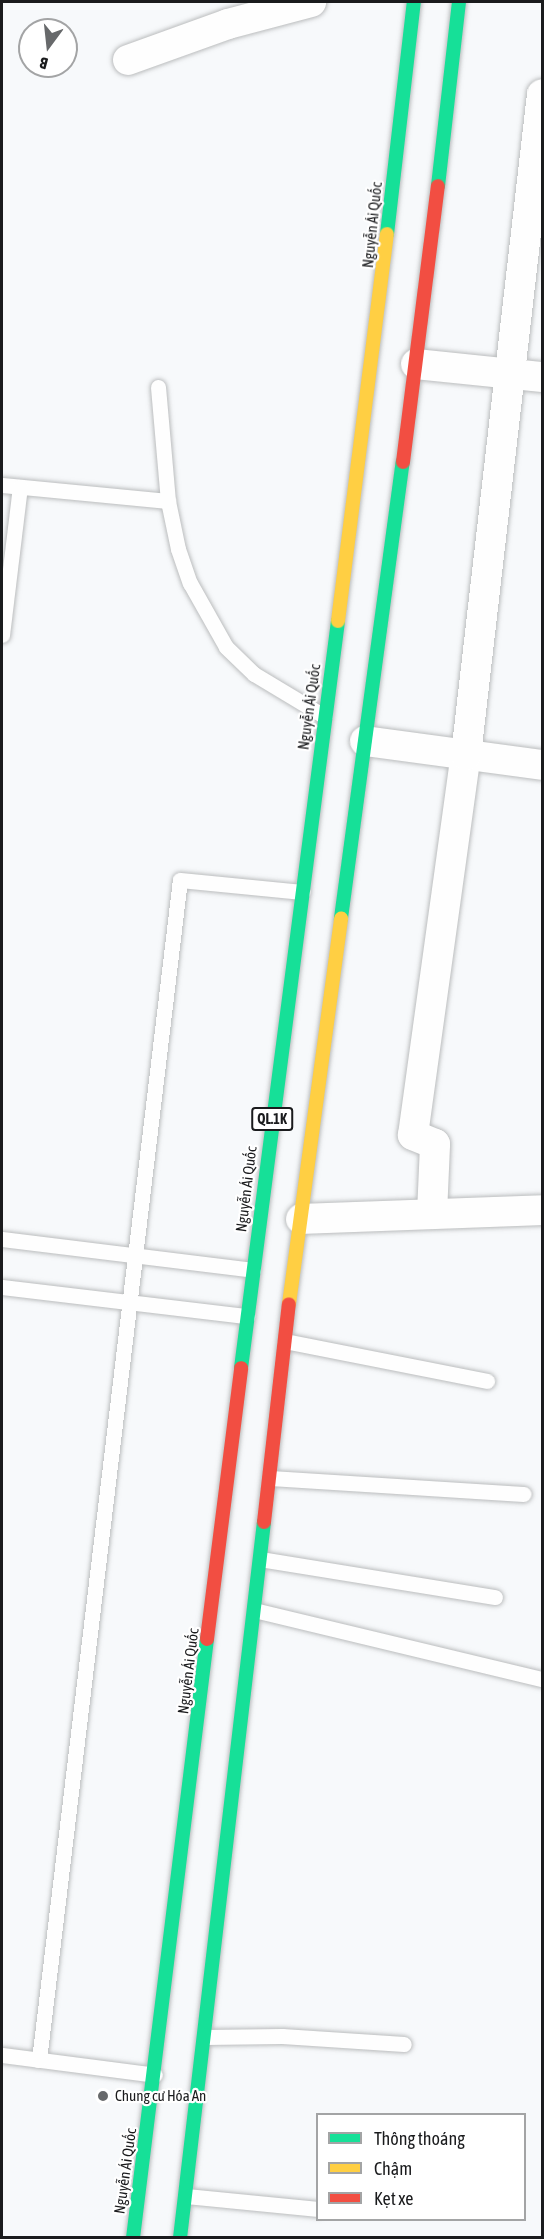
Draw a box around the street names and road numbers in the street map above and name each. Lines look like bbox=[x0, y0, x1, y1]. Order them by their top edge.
street label: Nguyễn Ái Quốc bbox=[359, 181, 385, 269]
street label: Nguyễn Ái Quốc bbox=[294, 663, 324, 751]
road number: QL.1K bbox=[251, 1108, 293, 1130]
street label: Nguyễn Ái Quốc bbox=[232, 1145, 260, 1233]
street label: Nguyễn Ái Quốc bbox=[174, 1627, 202, 1715]
street label: Nguyễn Ái Quốc bbox=[110, 2127, 140, 2215]

